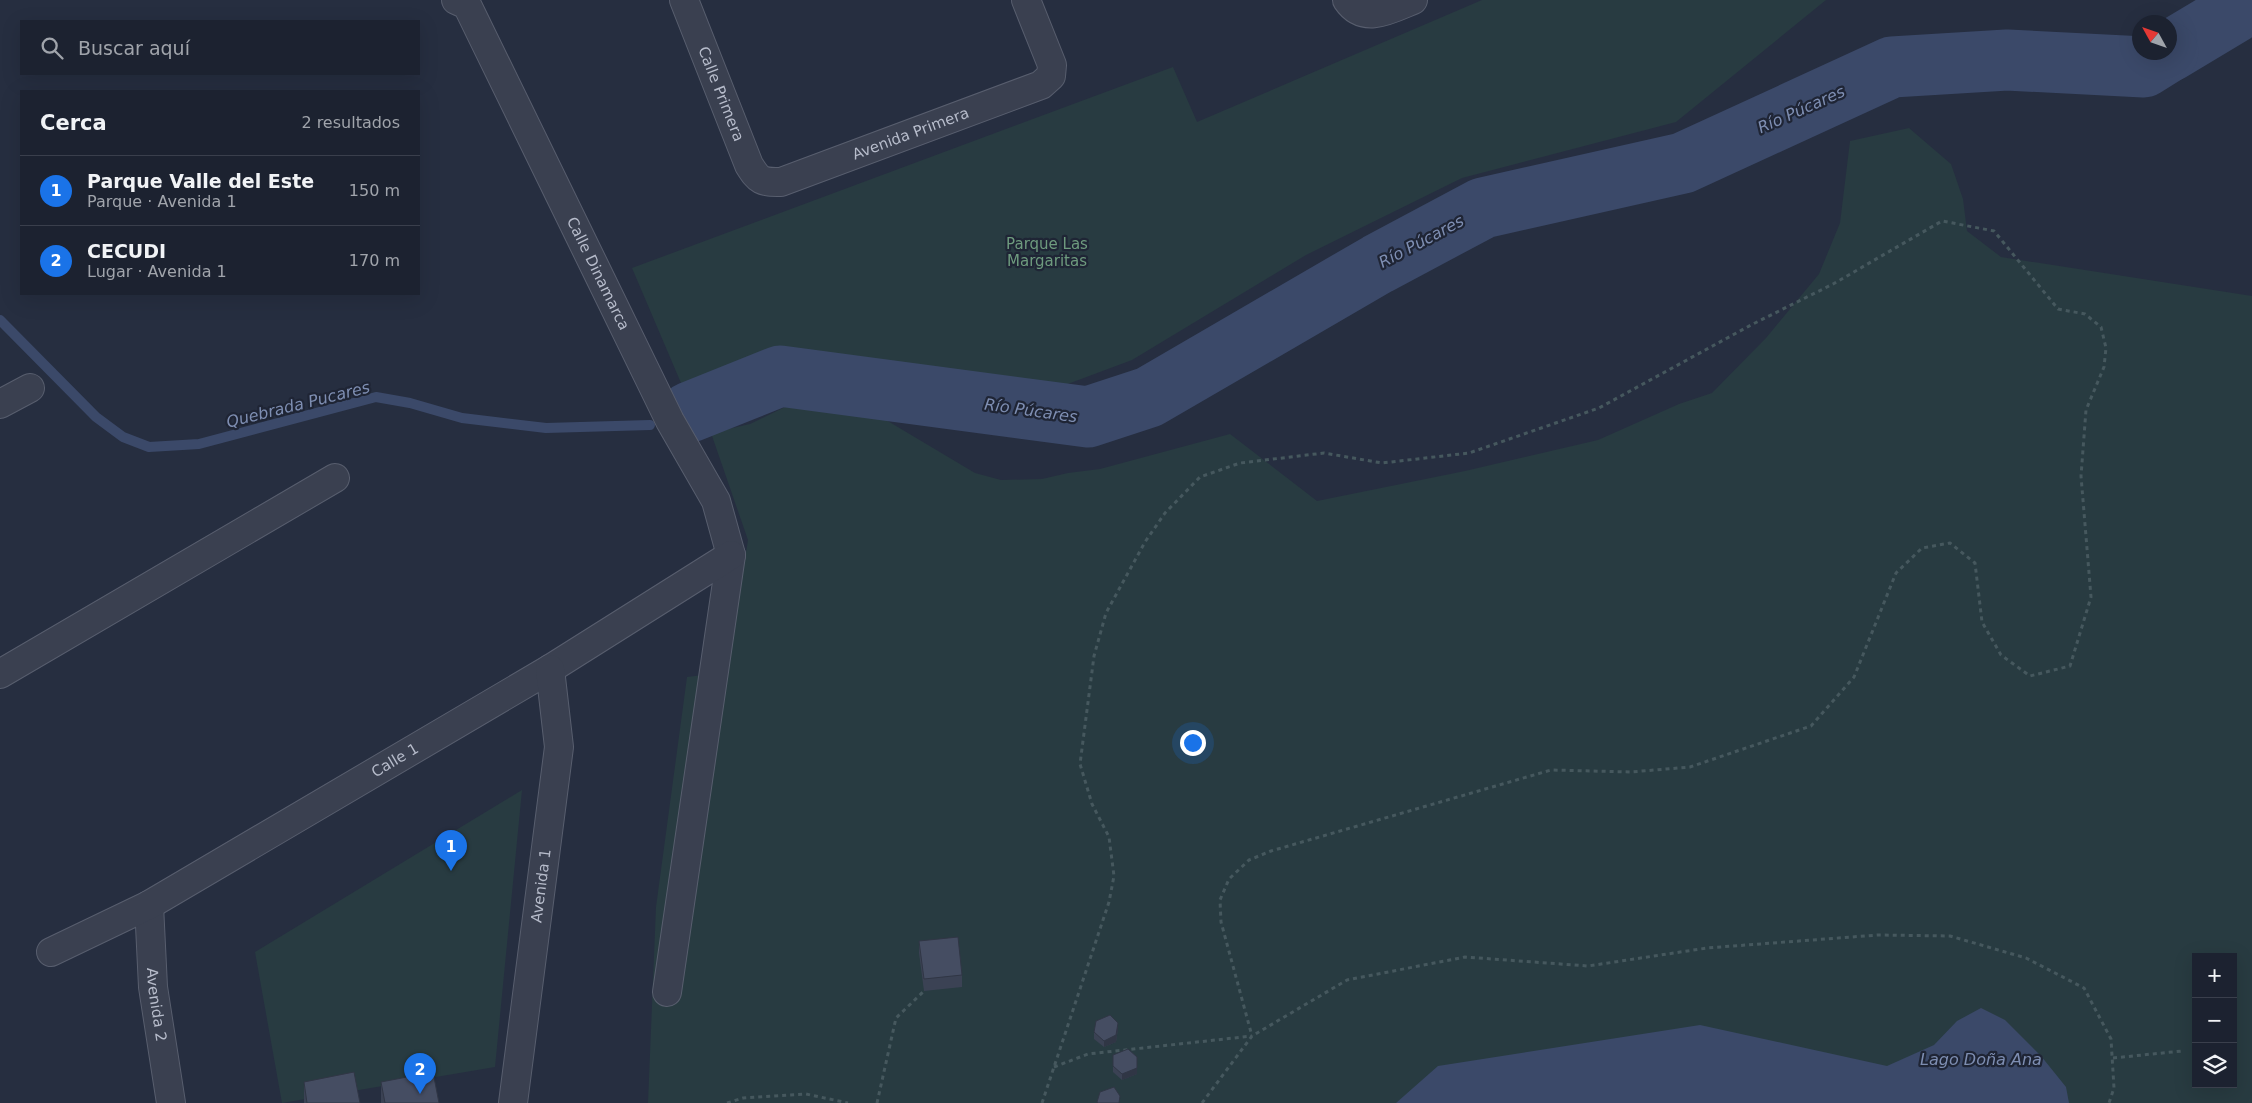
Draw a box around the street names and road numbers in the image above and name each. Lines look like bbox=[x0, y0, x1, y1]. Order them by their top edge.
street label: Calle Primera bbox=[694, 44, 748, 144]
street label: Avenida Primera bbox=[850, 104, 971, 164]
street label: Calle Dinamarca bbox=[563, 214, 633, 333]
street label: Calle 1 bbox=[368, 739, 422, 781]
street label: Avenida 1 bbox=[527, 848, 555, 924]
street label: Avenida 2 bbox=[143, 967, 170, 1043]

